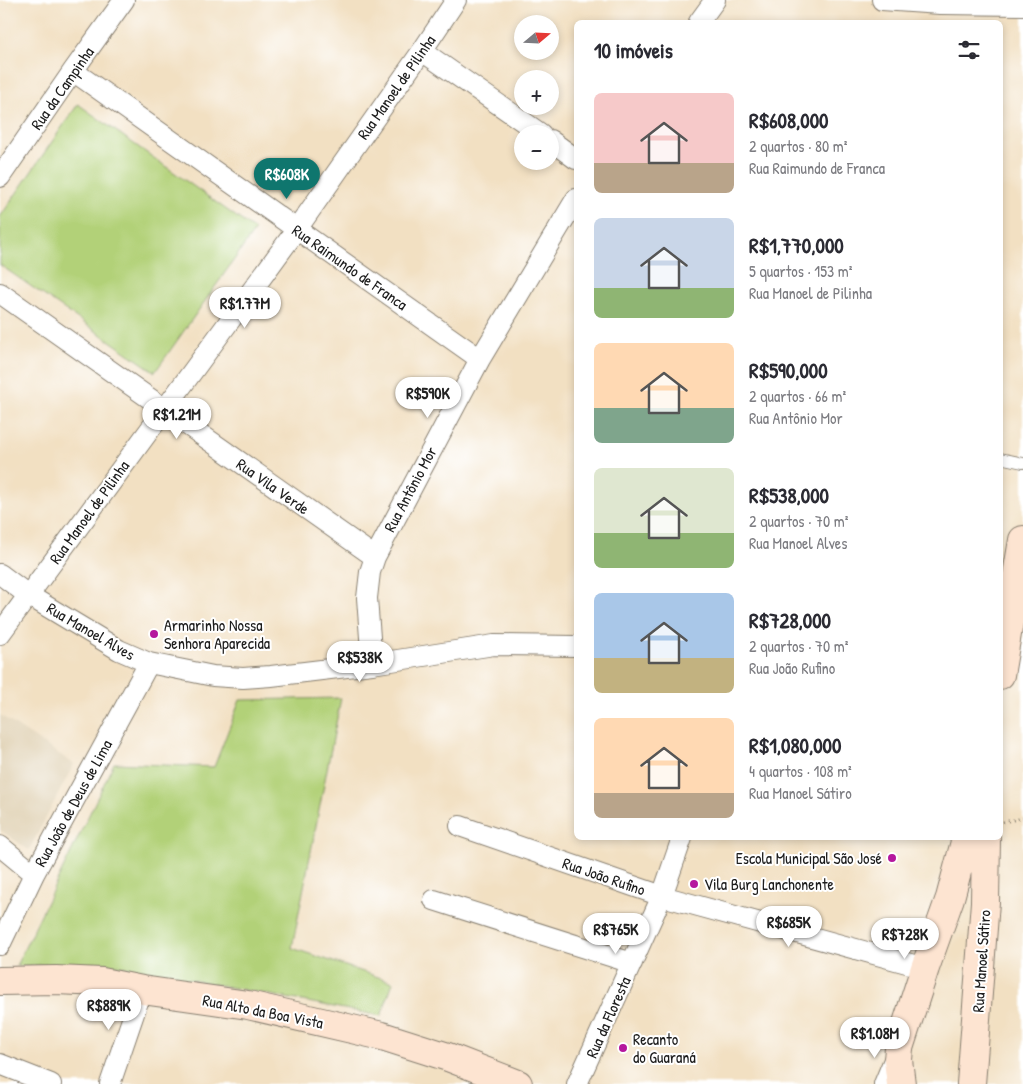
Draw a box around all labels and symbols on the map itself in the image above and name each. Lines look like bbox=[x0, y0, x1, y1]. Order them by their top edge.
north arrow bbox=[514, 15, 559, 60]
street label: Rua Manoel de Pilinha bbox=[352, 30, 440, 144]
street label: Rua da Campinha bbox=[25, 42, 99, 134]
pin: R$608K bbox=[246, 158, 328, 200]
street label: Rua Raimundo de Franca bbox=[288, 219, 412, 315]
pin: R$1.77M bbox=[199, 286, 291, 329]
pin: R$590K bbox=[387, 376, 469, 419]
pin: R$1.21M bbox=[131, 398, 223, 440]
street label: Rua Antônio Mor bbox=[378, 442, 442, 536]
street label: Rua Vila Verde bbox=[232, 453, 314, 520]
street label: Rua Manoel de Pilinha bbox=[44, 456, 134, 568]
street label: Rua Manoel Alves bbox=[43, 597, 139, 665]
place label: Armarinho Nossa Senhora Aparecida bbox=[164, 614, 270, 654]
marker: Armarinho Nossa Senhora Aparecida bbox=[148, 628, 160, 640]
pin: R$538K bbox=[319, 640, 401, 683]
street label: Rua João de Deus de Lima bbox=[29, 736, 117, 870]
place label: Escola Municipal São José bbox=[736, 847, 883, 869]
street label: Rua João Rufino bbox=[560, 852, 649, 901]
marker: Escola Municipal São José bbox=[886, 852, 898, 864]
place label: Vila Burg Lanchonente bbox=[704, 873, 834, 895]
marker: Vila Burg Lanchonente bbox=[688, 878, 700, 890]
pin: R$685K bbox=[748, 906, 830, 948]
street label: Rua Manoel Sátiro bbox=[966, 908, 996, 1013]
pin: R$765K bbox=[575, 912, 657, 955]
pin: R$728K bbox=[864, 918, 946, 960]
street label: Rua da Floresta bbox=[580, 973, 636, 1061]
pin: R$889K bbox=[68, 988, 150, 1031]
street label: Rua Alto da Boa Vista bbox=[201, 989, 325, 1033]
pin: R$1.08M bbox=[829, 1016, 921, 1059]
place label: Recanto do Guaraná bbox=[633, 1028, 696, 1068]
marker: Recanto do Guaraná bbox=[617, 1042, 629, 1054]

